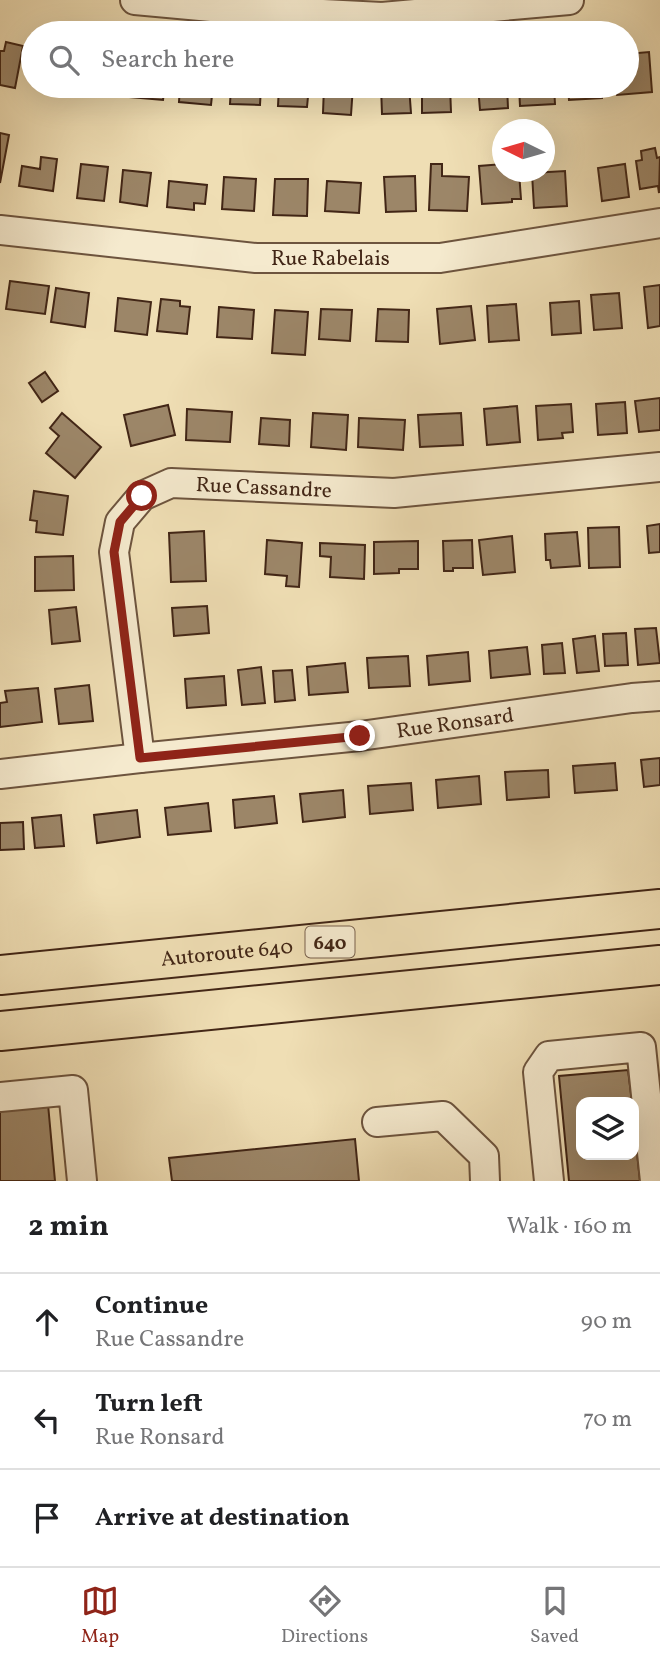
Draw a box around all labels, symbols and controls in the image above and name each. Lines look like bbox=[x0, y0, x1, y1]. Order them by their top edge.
search box bbox=[21, 21, 639, 98]
icon: search bbox=[45, 41, 83, 79]
text: Search here bbox=[101, 42, 234, 78]
north arrow bbox=[492, 119, 555, 182]
street label: Rue Rabelais bbox=[271, 245, 390, 274]
street label: Rue Cassandre bbox=[195, 471, 333, 506]
route start bbox=[126, 480, 157, 511]
street label: Rue Ronsard bbox=[395, 702, 516, 747]
route end bbox=[344, 720, 375, 751]
road number: 640 bbox=[306, 926, 354, 958]
street label: Autoroute 640 bbox=[160, 933, 294, 975]
map controls bbox=[576, 1097, 639, 1160]
button: layers bbox=[576, 1097, 639, 1160]
text: 2 min bbox=[28, 1206, 109, 1248]
text: Walk · 160 m bbox=[507, 1211, 632, 1243]
text: Continue bbox=[95, 1288, 208, 1324]
icon: ahead bbox=[28, 1303, 66, 1341]
text: 90 m bbox=[581, 1306, 632, 1338]
text: Rue Cassandre bbox=[95, 1324, 244, 1356]
text: Turn left bbox=[95, 1386, 203, 1422]
icon: left bbox=[28, 1401, 66, 1439]
text: 70 m bbox=[583, 1404, 632, 1436]
text: Rue Ronsard bbox=[95, 1422, 224, 1454]
icon: arrive bbox=[28, 1499, 66, 1537]
text: Arrive at destination bbox=[95, 1500, 350, 1536]
tab: Map bbox=[81, 1582, 119, 1650]
tab: Directions bbox=[281, 1582, 368, 1650]
tab: Saved bbox=[530, 1582, 579, 1650]

